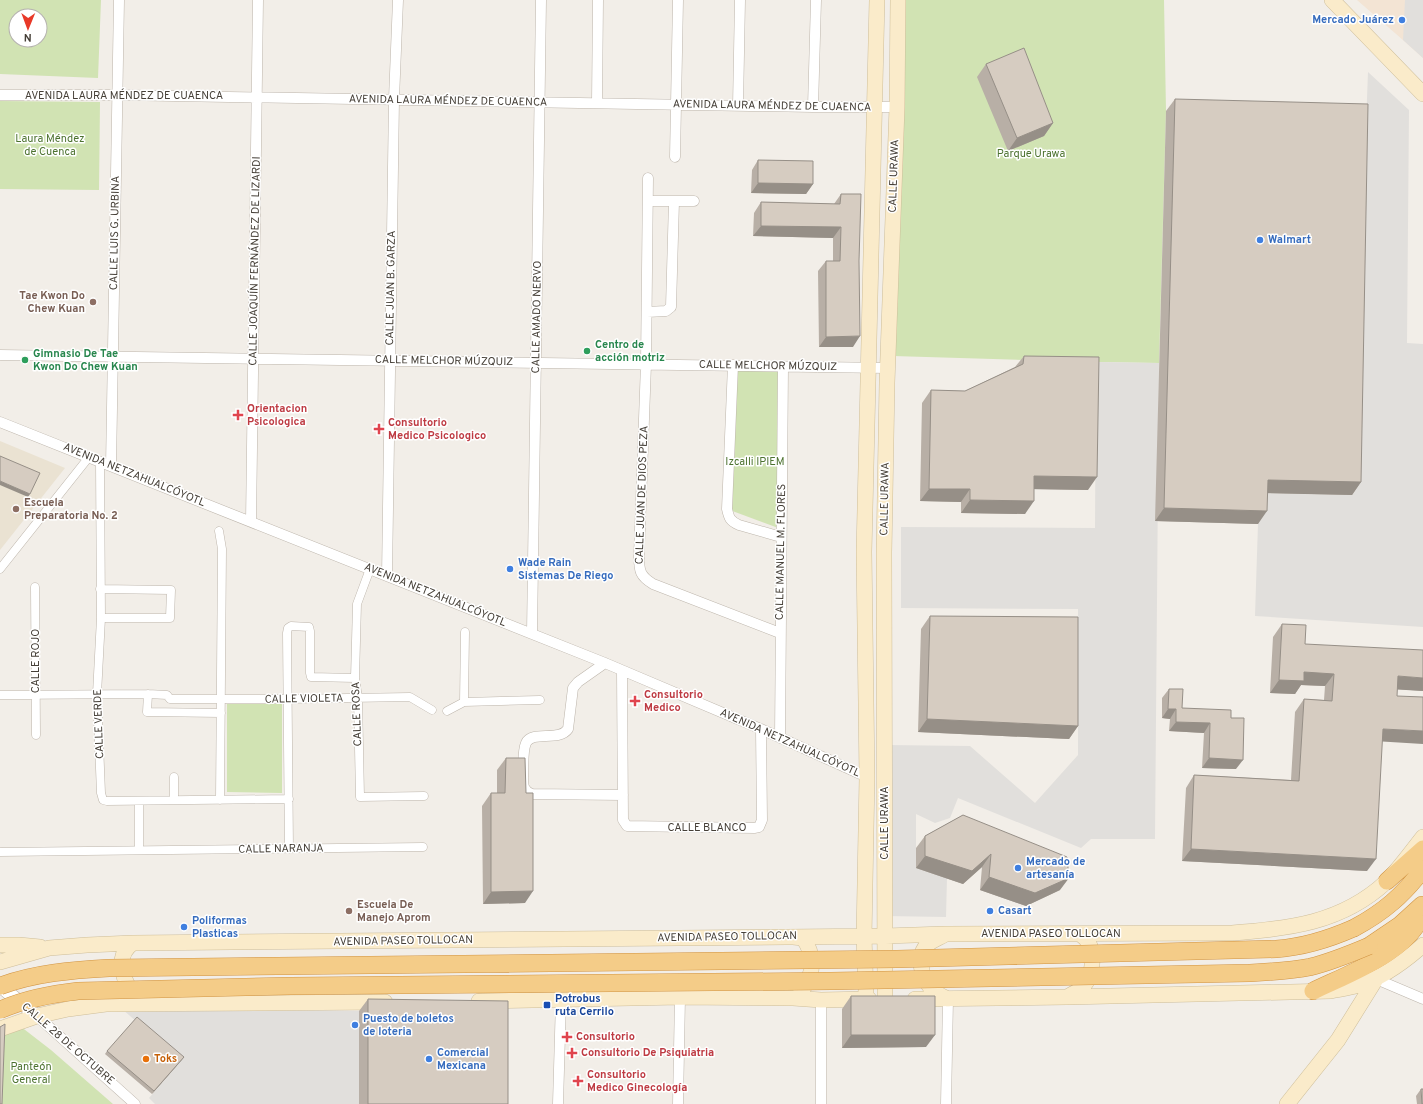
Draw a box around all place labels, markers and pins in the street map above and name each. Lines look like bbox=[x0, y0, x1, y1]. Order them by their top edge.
place label: Mercado Juárez bbox=[1312, 13, 1394, 27]
marker: Mercado Juárez bbox=[1397, 15, 1407, 25]
place label: Walmart bbox=[1268, 233, 1311, 247]
marker: Walmart bbox=[1255, 235, 1265, 245]
place label: Tae Kwon Do Chew Kuan bbox=[19, 289, 85, 316]
marker: Tae Kwon Do Chew Kuan bbox=[88, 297, 98, 307]
place label: Centro de acción motriz bbox=[595, 338, 665, 365]
marker: Centro de acción motriz bbox=[582, 346, 592, 356]
place label: Gimnasio De Tae Kwon Do Chew Kuan bbox=[33, 347, 138, 374]
marker: Gimnasio De Tae Kwon Do Chew Kuan bbox=[20, 355, 30, 365]
place label: Orientacion Psicologica bbox=[247, 402, 307, 429]
marker: Orientacion Psicologica bbox=[232, 409, 244, 421]
place label: Consultorio Medico Psicologico bbox=[388, 416, 486, 443]
marker: Consultorio Medico Psicologico bbox=[373, 423, 385, 435]
place label: Escuela Preparatoria No. 2 bbox=[24, 496, 118, 523]
marker: Escuela Preparatoria No. 2 bbox=[11, 504, 21, 514]
place label: Wade Rain Sistemas De Riego bbox=[518, 556, 614, 583]
marker: Wade Rain Sistemas De Riego bbox=[505, 564, 515, 574]
place label: Consultorio Medico bbox=[644, 688, 703, 715]
marker: Consultorio Medico bbox=[629, 695, 641, 707]
place label: Mercado de artesanía bbox=[1026, 855, 1085, 882]
marker: Mercado de artesanía bbox=[1013, 863, 1023, 873]
place label: Escuela De Manejo Aprom bbox=[357, 898, 431, 925]
place label: Casart bbox=[998, 904, 1032, 918]
marker: Escuela De Manejo Aprom bbox=[344, 906, 354, 916]
marker: Casart bbox=[985, 906, 995, 916]
place label: Poliformas Plasticas bbox=[192, 914, 247, 941]
marker: Poliformas Plasticas bbox=[179, 922, 189, 932]
place label: Potrobus ruta Cerrilo bbox=[555, 992, 614, 1019]
marker: Potrobus ruta Cerrilo bbox=[542, 1000, 552, 1010]
place label: Puesto de boletos de loteria bbox=[363, 1012, 454, 1039]
marker: Puesto de boletos de loteria bbox=[350, 1020, 360, 1030]
place label: Consultorio bbox=[576, 1030, 635, 1044]
marker: Consultorio bbox=[561, 1031, 573, 1043]
place label: Comercial Mexicana bbox=[437, 1046, 489, 1073]
place label: Consultorio De Psiquiatria bbox=[581, 1046, 714, 1060]
marker: Consultorio De Psiquiatria bbox=[566, 1047, 578, 1059]
place label: Toks bbox=[154, 1052, 177, 1066]
marker: Toks bbox=[141, 1054, 151, 1064]
marker: Comercial Mexicana bbox=[424, 1054, 434, 1064]
place label: Consultorio Medico Ginecología bbox=[587, 1068, 687, 1095]
marker: Consultorio Medico Ginecología bbox=[572, 1075, 584, 1087]

